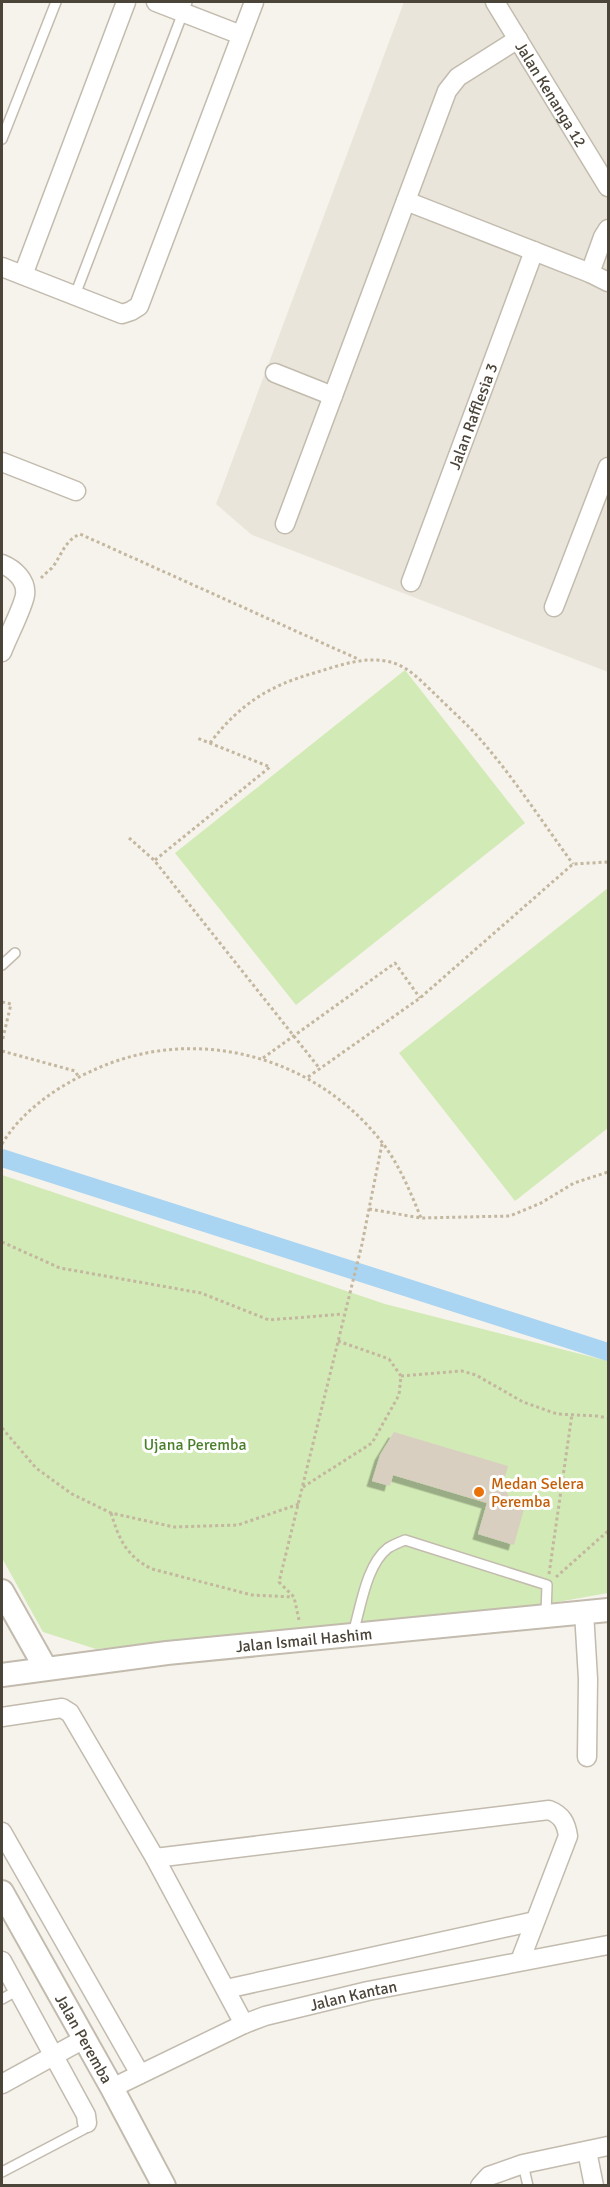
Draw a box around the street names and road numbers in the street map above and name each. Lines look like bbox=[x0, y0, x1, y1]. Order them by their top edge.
street label: Jalan Kenanga 12 bbox=[511, 38, 590, 151]
street label: Jalan Rafflesia 3 bbox=[445, 360, 502, 472]
street label: Jalan Ismail Hashim bbox=[235, 1624, 373, 1657]
street label: Jalan Kantan bbox=[308, 1977, 399, 2016]
street label: Jalan Peremba bbox=[50, 1991, 116, 2087]

